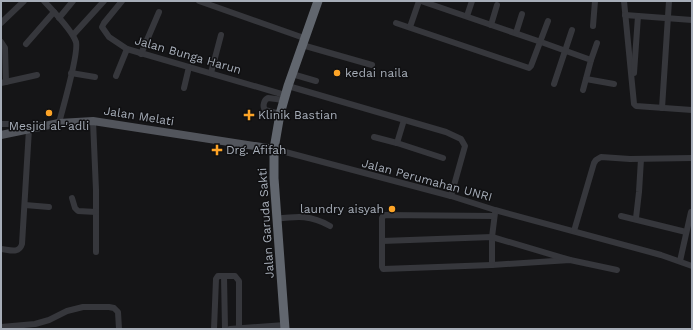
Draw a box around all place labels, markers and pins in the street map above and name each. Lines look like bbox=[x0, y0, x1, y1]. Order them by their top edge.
place label: kedai naila bbox=[345, 66, 408, 80]
marker: kedai naila bbox=[332, 68, 342, 78]
marker: Mesjid al-'adli bbox=[44, 108, 54, 118]
place label: Klinik Bastian bbox=[258, 108, 337, 122]
marker: Klinik Bastian bbox=[243, 109, 255, 121]
place label: Mesjid al-'adli bbox=[9, 119, 89, 133]
place label: Drg. Afifah bbox=[226, 143, 287, 157]
marker: Drg. Afifah bbox=[211, 144, 223, 156]
place label: laundry aisyah bbox=[300, 202, 384, 216]
marker: laundry aisyah bbox=[387, 204, 397, 214]

